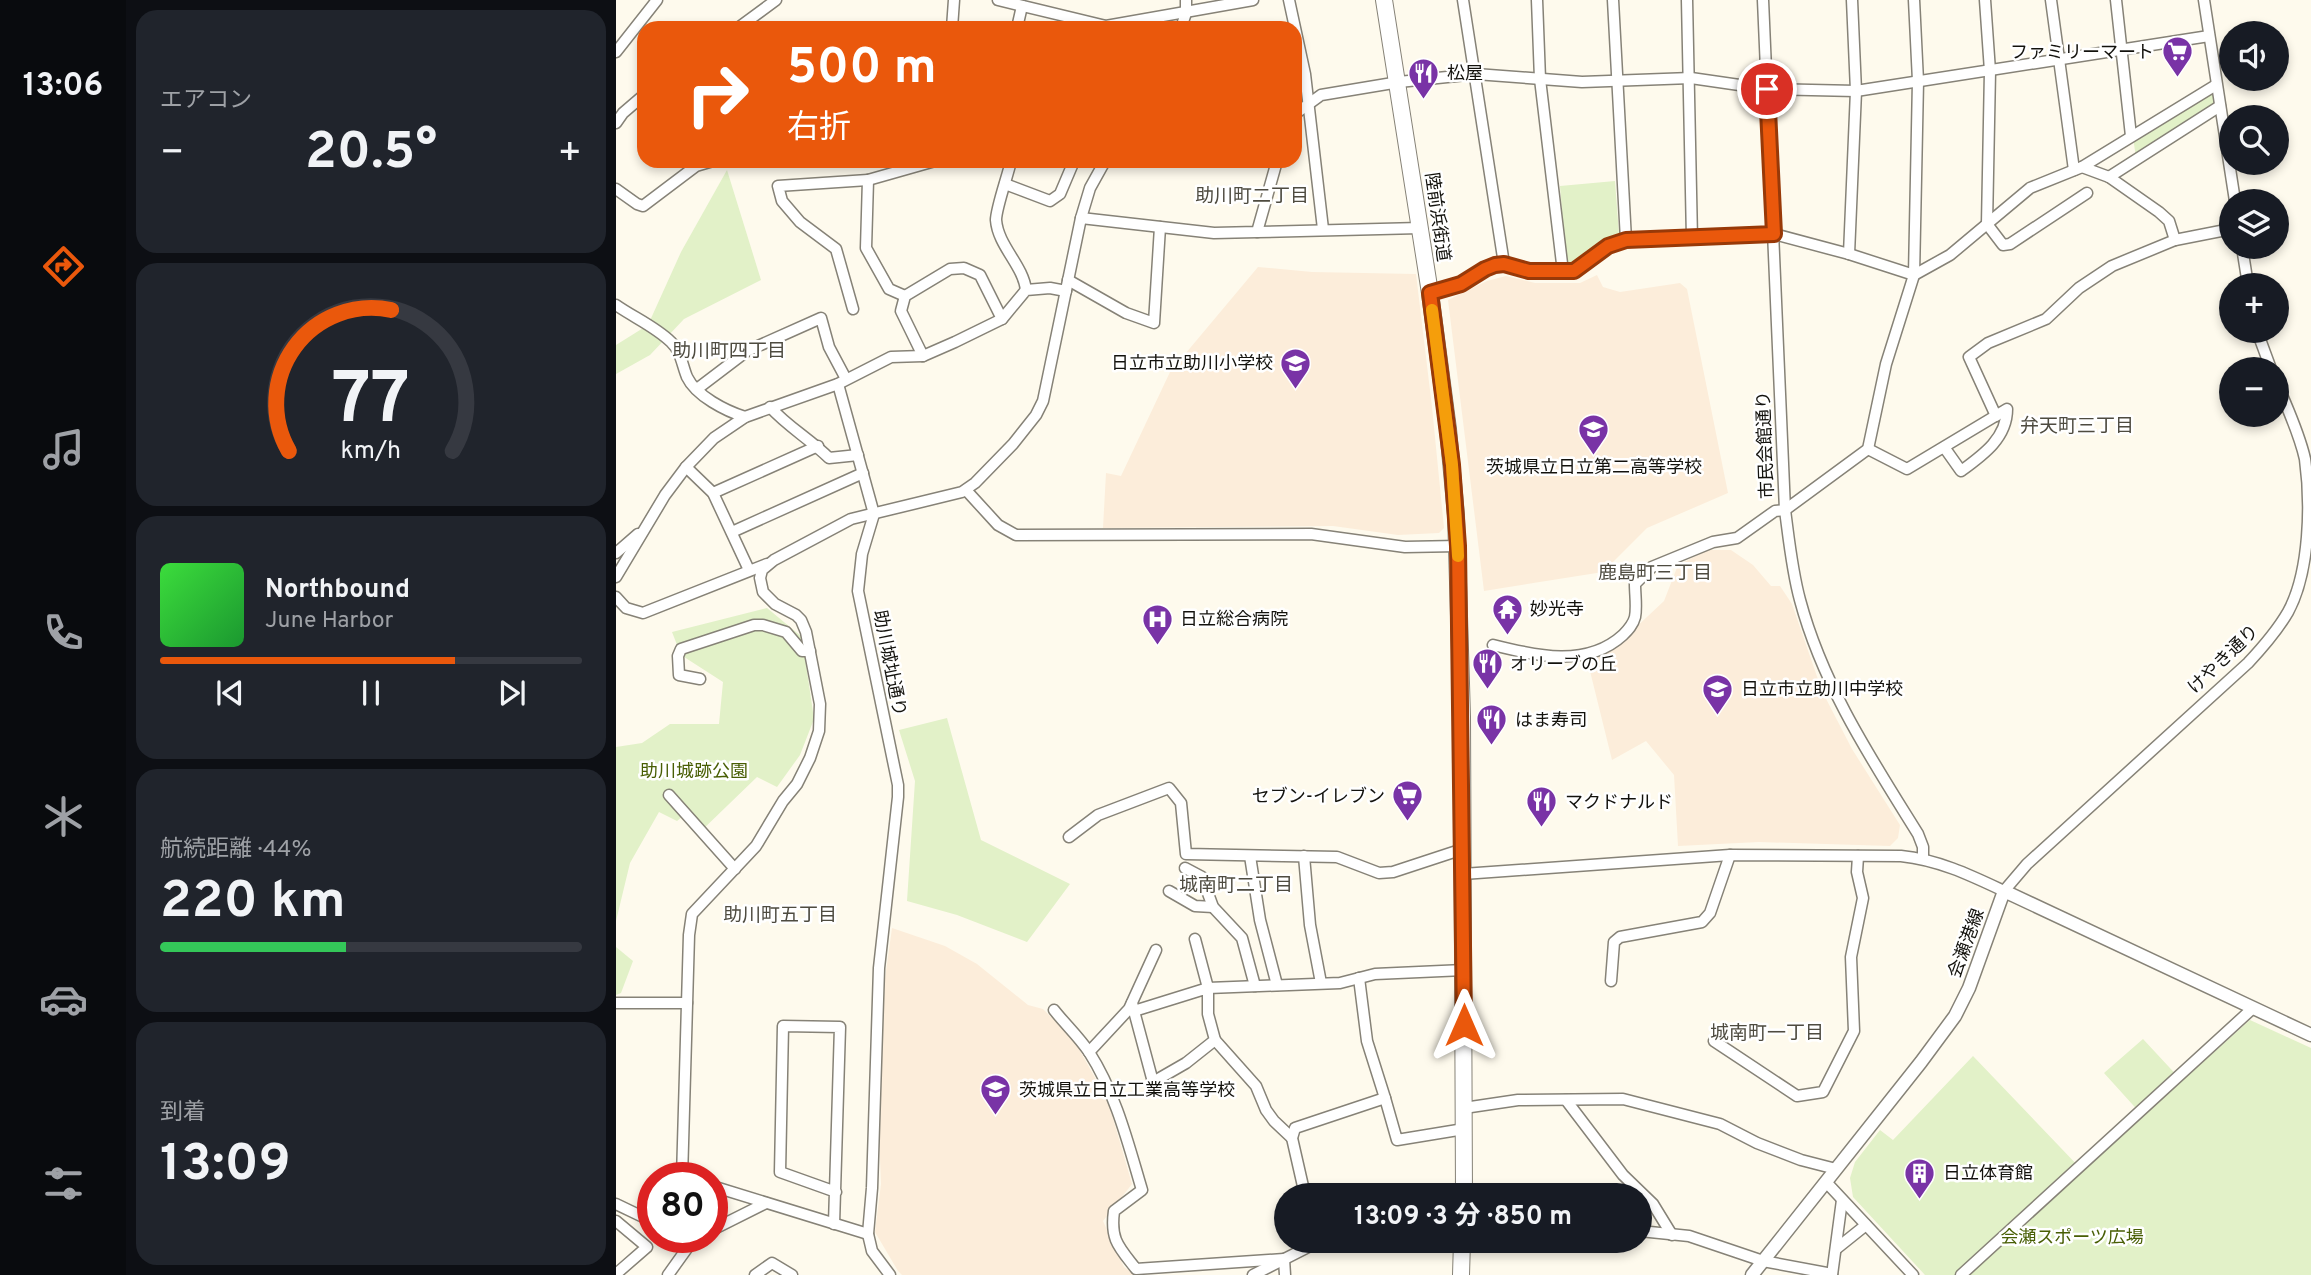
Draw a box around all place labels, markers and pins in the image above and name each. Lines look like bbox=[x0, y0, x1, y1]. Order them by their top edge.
supermarket icon: ファミリーマート bbox=[2160, 35, 2194, 79]
place label: ファミリーマート bbox=[2010, 42, 2154, 65]
restaurant icon: 松屋 bbox=[1407, 56, 1441, 100]
pin bbox=[1737, 59, 1797, 119]
place label: 松屋 bbox=[1447, 63, 1483, 86]
school or university icon: 日立市立助川小学校 bbox=[1279, 346, 1313, 390]
place label: 日立市立助川小学校 bbox=[1111, 353, 1273, 376]
school or university icon: 茨城県立日立第二高等学校 bbox=[1577, 412, 1611, 456]
place label: 茨城県立日立第二高等学校 bbox=[1486, 457, 1702, 480]
temple icon: 妙光寺 bbox=[1490, 592, 1524, 636]
place label: 妙光寺 bbox=[1530, 599, 1584, 622]
hospital icon: 日立総合病院 bbox=[1140, 602, 1174, 646]
place label: 日立総合病院 bbox=[1180, 609, 1288, 632]
restaurant icon: オリーブの丘 bbox=[1470, 647, 1504, 691]
place label: オリーブの丘 bbox=[1510, 654, 1617, 677]
school or university icon: 日立市立助川中学校 bbox=[1701, 672, 1735, 716]
place label: 日立市立助川中学校 bbox=[1741, 679, 1903, 702]
restaurant icon: はま寿司 bbox=[1475, 703, 1509, 747]
place label: はま寿司 bbox=[1515, 710, 1587, 733]
supermarket icon: セブン-イレブン bbox=[1391, 779, 1425, 823]
restaurant icon: マクドナルド bbox=[1525, 785, 1559, 829]
place label: セブン-イレブン bbox=[1252, 786, 1385, 809]
place label: マクドナルド bbox=[1565, 792, 1673, 815]
school or university icon: 茨城県立日立工業高等学校 bbox=[979, 1073, 1013, 1117]
place label: 茨城県立日立工業高等学校 bbox=[1019, 1080, 1235, 1103]
building icon: 日立体育館 bbox=[1903, 1156, 1937, 1200]
place label: 日立体育館 bbox=[1943, 1163, 2033, 1186]

